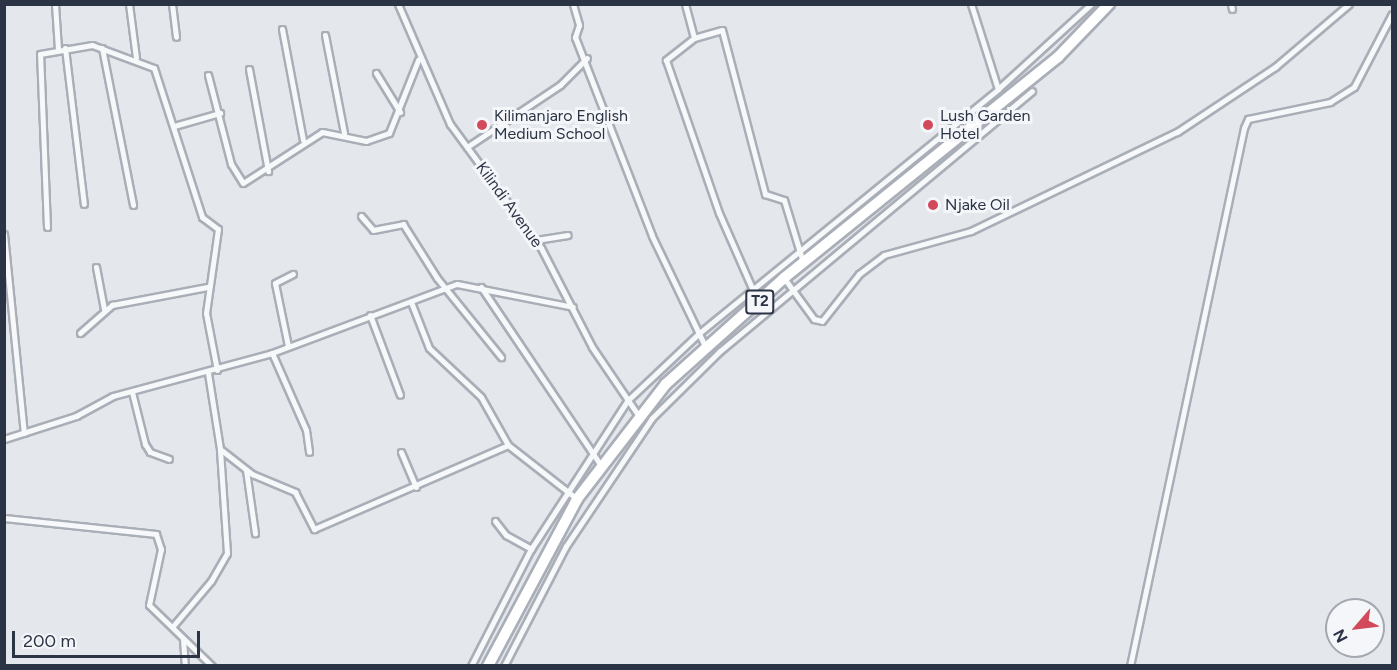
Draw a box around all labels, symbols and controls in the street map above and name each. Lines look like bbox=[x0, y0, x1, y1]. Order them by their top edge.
place label: Kilimanjaro English Medium School bbox=[494, 106, 628, 144]
place label: Lush Garden Hotel bbox=[940, 106, 1030, 144]
marker: Kilimanjaro English Medium School bbox=[475, 118, 489, 132]
marker: Lush Garden Hotel bbox=[921, 118, 935, 132]
street label: Kilindi Avenue bbox=[472, 159, 546, 251]
place label: Njake Oil bbox=[945, 195, 1010, 215]
marker: Njake Oil bbox=[926, 198, 940, 212]
road number: T2 bbox=[745, 290, 775, 314]
north arrow bbox=[1325, 598, 1385, 658]
scale bar bbox=[15, 619, 202, 657]
text: N bbox=[1329, 626, 1352, 646]
text: 200 m bbox=[23, 630, 76, 652]

